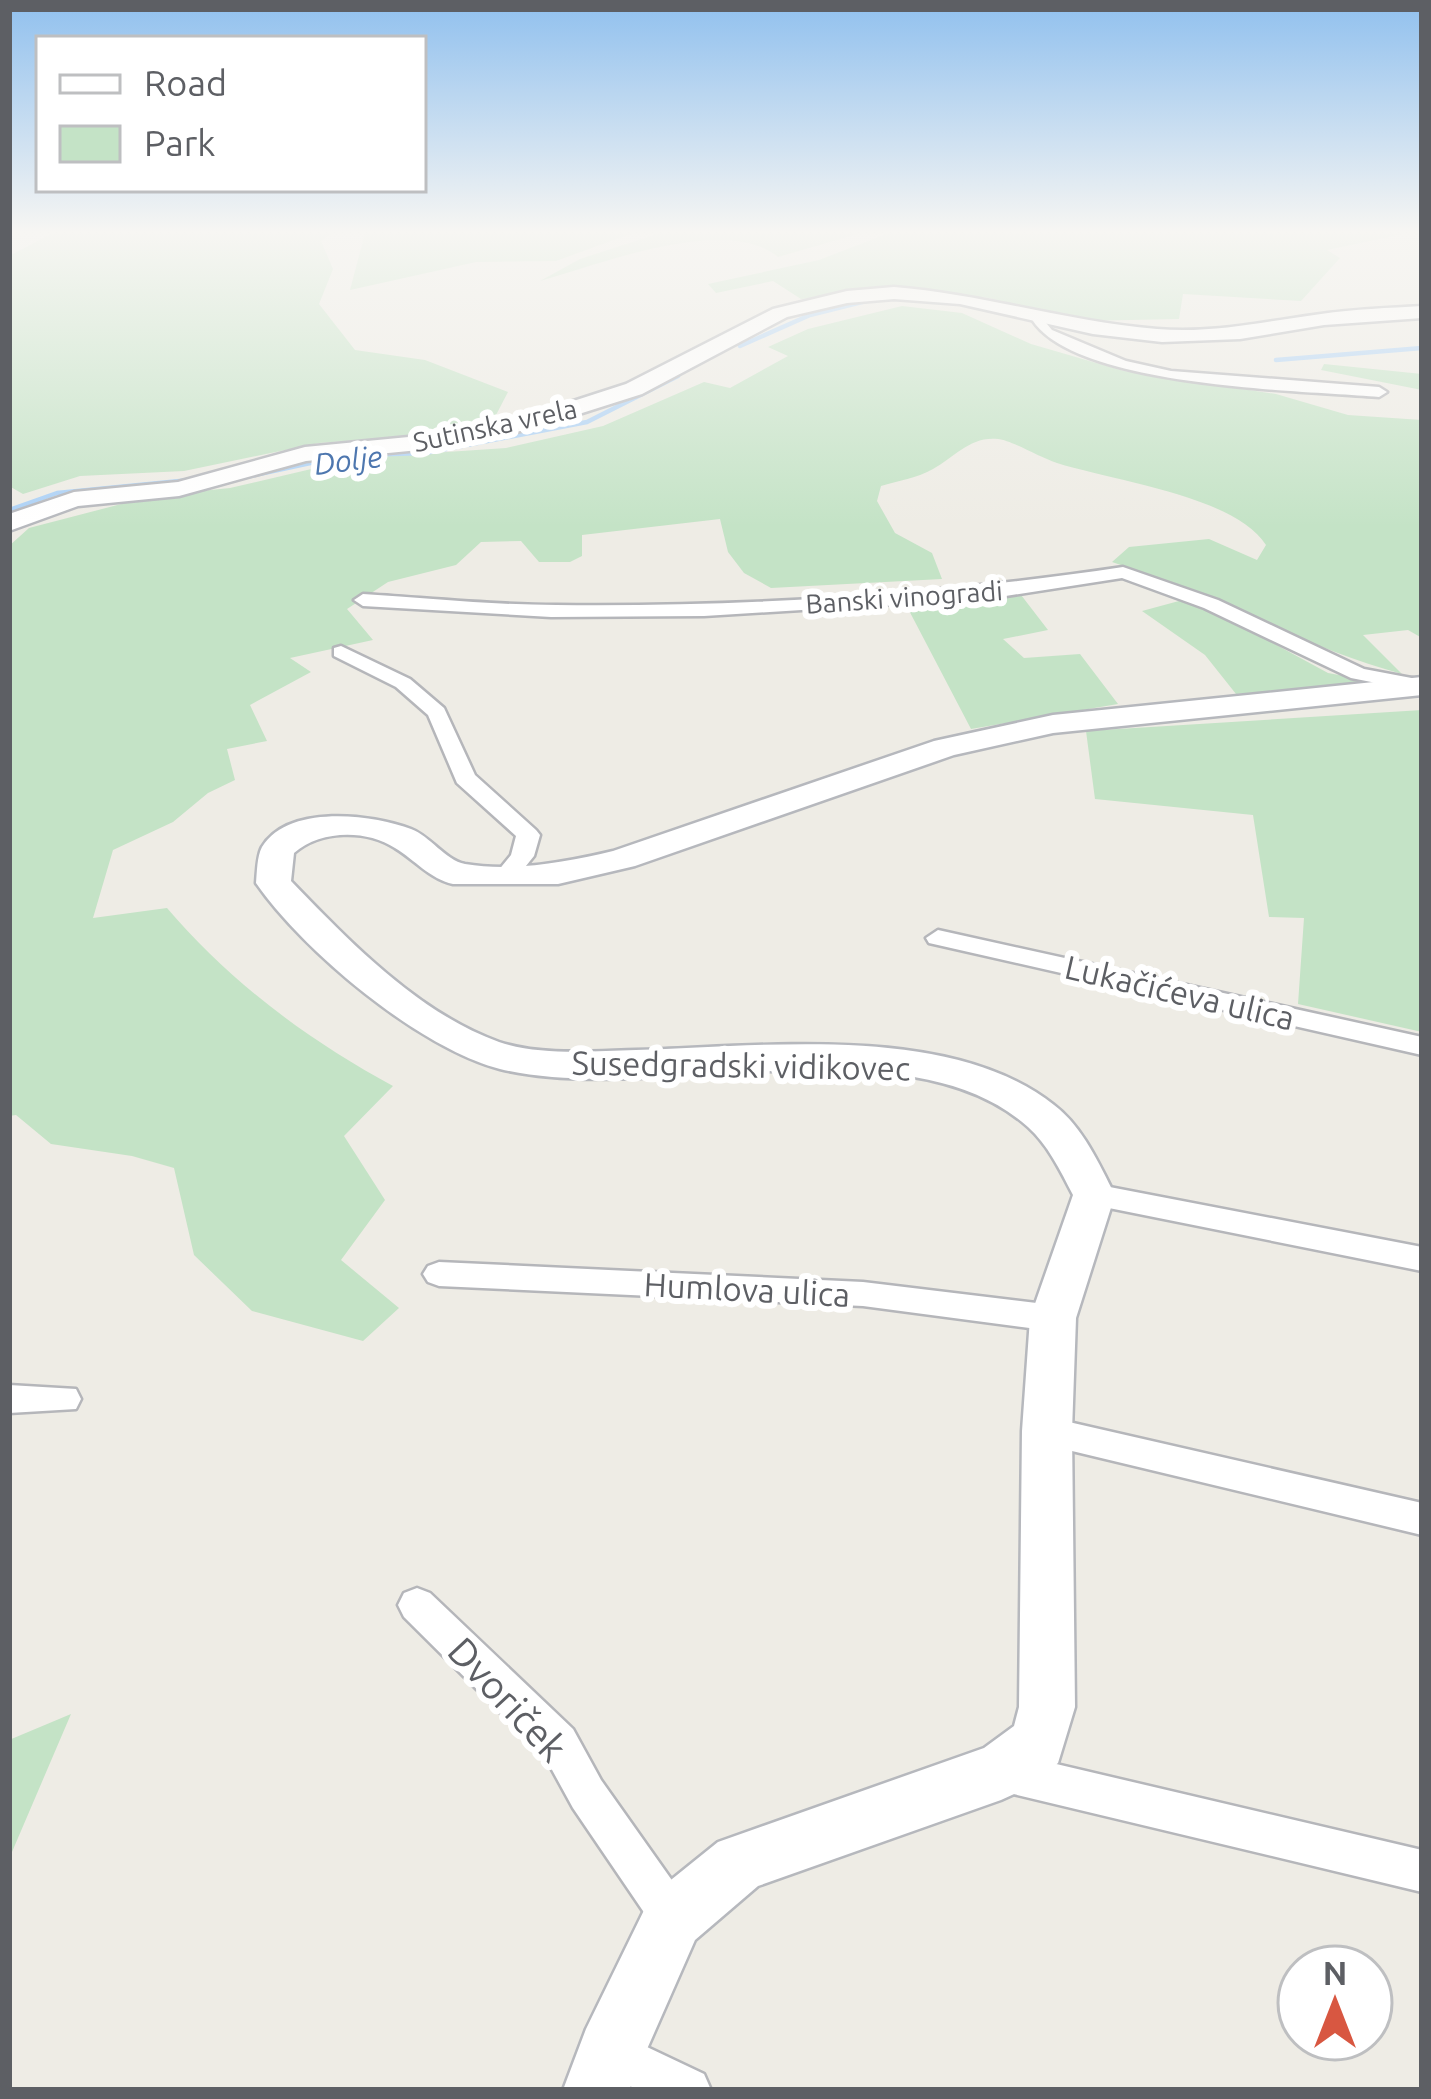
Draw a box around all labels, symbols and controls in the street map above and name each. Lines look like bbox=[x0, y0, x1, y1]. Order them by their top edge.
legend bbox=[36, 36, 426, 192]
text: Road bbox=[144, 62, 227, 103]
text: Park bbox=[144, 122, 216, 163]
street label: Sutinska vrela bbox=[410, 393, 580, 457]
water label: Dolje bbox=[312, 439, 384, 481]
street label: Banski vinogradi bbox=[804, 575, 1004, 619]
street label: Lukačićeva ulica bbox=[1062, 948, 1298, 1036]
street label: Susedgradski vidikovec bbox=[571, 1044, 911, 1086]
street label: Humlova ulica bbox=[643, 1265, 851, 1313]
street label: Dvoriček bbox=[440, 1628, 576, 1770]
north arrow bbox=[1275, 1943, 1395, 2063]
text: N bbox=[1323, 1954, 1347, 1991]

